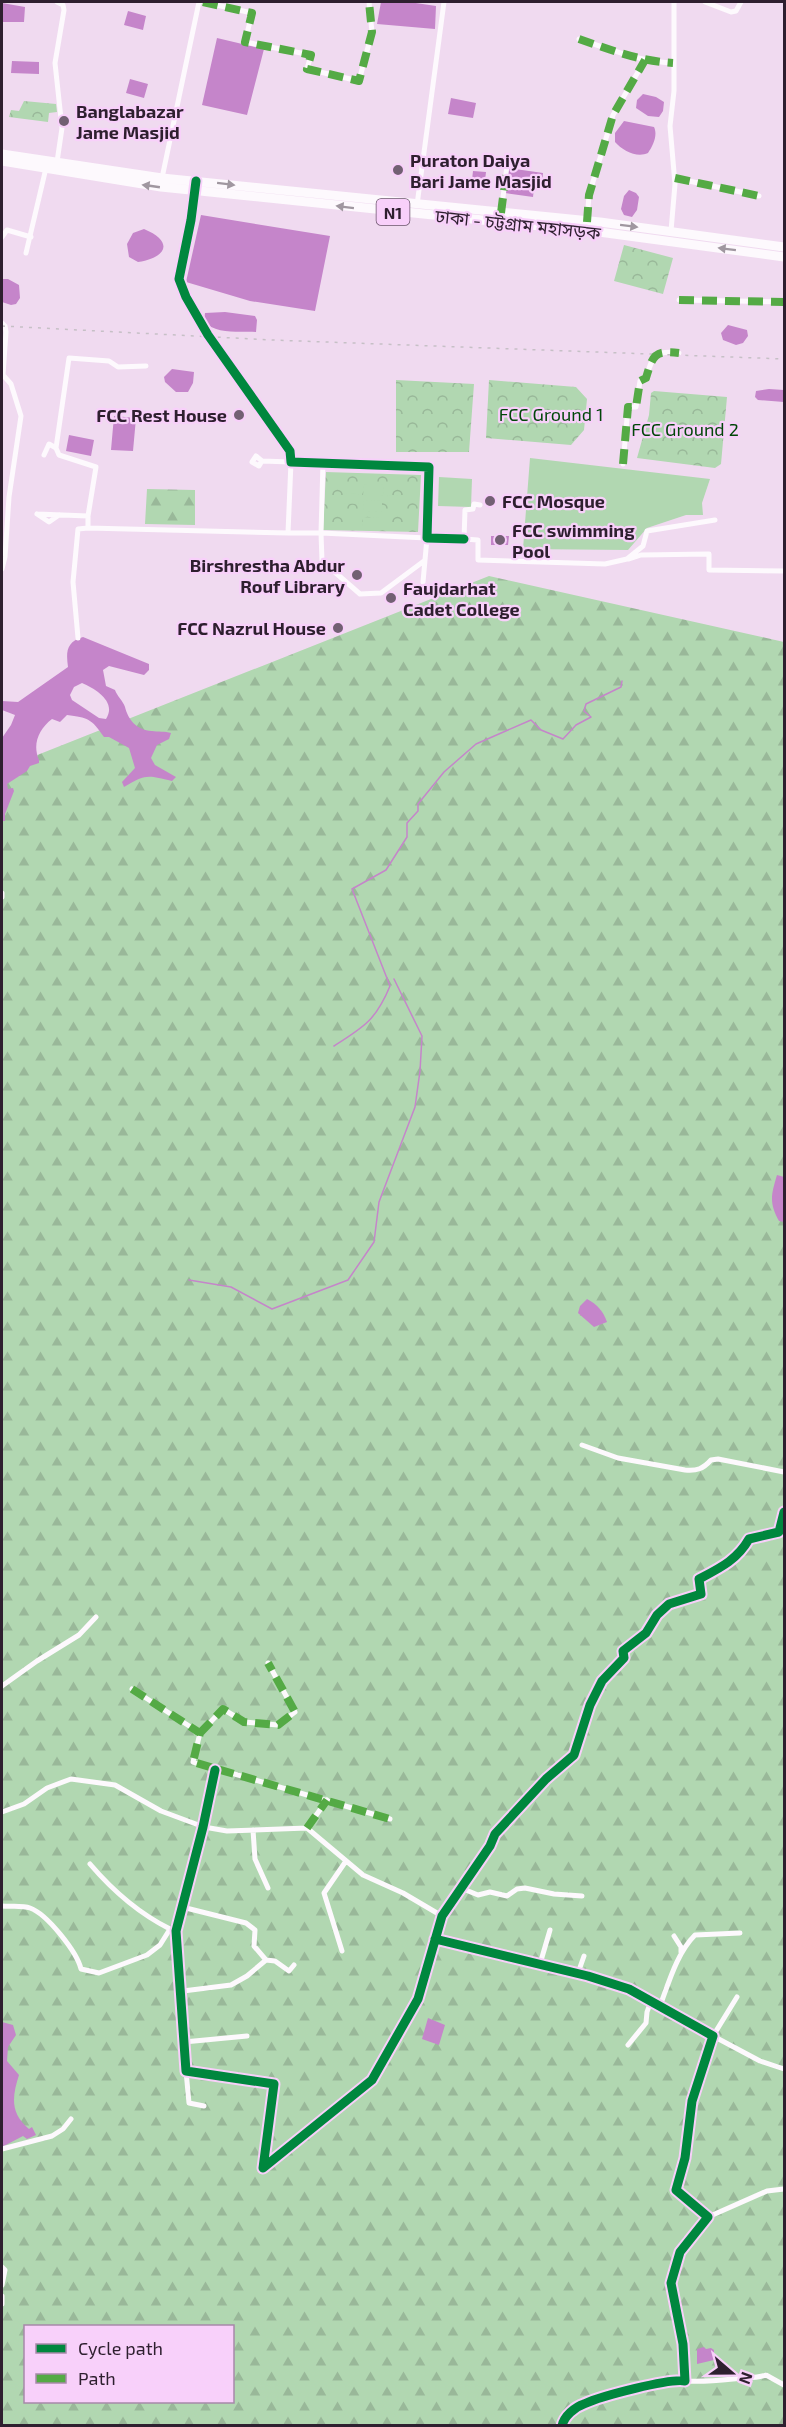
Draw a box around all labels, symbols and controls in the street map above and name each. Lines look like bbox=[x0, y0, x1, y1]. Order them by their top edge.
place label: Banglabazar Jame Masjid bbox=[76, 100, 184, 143]
marker: Banglabazar Jame Masjid bbox=[57, 114, 71, 128]
place label: Puraton Daiya Bari Jame Masjid bbox=[410, 149, 552, 192]
marker: Puraton Daiya Bari Jame Masjid bbox=[391, 163, 405, 177]
one-way arrow bbox=[216, 180, 235, 189]
one-way arrow bbox=[142, 181, 161, 190]
road number: N1 bbox=[376, 199, 410, 225]
one-way arrow bbox=[335, 202, 354, 212]
street label: ঢাকা - চট্টগ্রাম মহাসড়ক bbox=[433, 204, 602, 244]
one-way arrow bbox=[619, 221, 638, 231]
one-way arrow bbox=[717, 244, 736, 254]
park label: FCC Ground 1 bbox=[499, 403, 603, 425]
place label: FCC Rest House bbox=[96, 404, 227, 426]
marker: FCC Rest House bbox=[232, 408, 246, 422]
park label: FCC Ground 2 bbox=[631, 418, 739, 440]
place label: FCC Mosque bbox=[502, 490, 605, 512]
marker: FCC Mosque bbox=[483, 494, 497, 508]
place label: FCC swimming Pool bbox=[512, 519, 635, 562]
marker: FCC swimming Pool bbox=[493, 533, 507, 547]
place label: Birshrestha Abdur Rouf Library bbox=[190, 554, 346, 597]
marker: Birshrestha Abdur Rouf Library bbox=[350, 568, 364, 582]
place label: Faujdarhat Cadet College bbox=[403, 577, 520, 620]
marker: Faujdarhat Cadet College bbox=[384, 591, 398, 605]
place label: FCC Nazrul House bbox=[177, 617, 326, 639]
marker: FCC Nazrul House bbox=[331, 621, 345, 635]
legend bbox=[24, 2325, 234, 2403]
text: Cycle path bbox=[78, 2337, 163, 2359]
north arrow bbox=[702, 2343, 762, 2403]
text: Path bbox=[78, 2367, 116, 2389]
text: N bbox=[736, 2370, 757, 2387]

